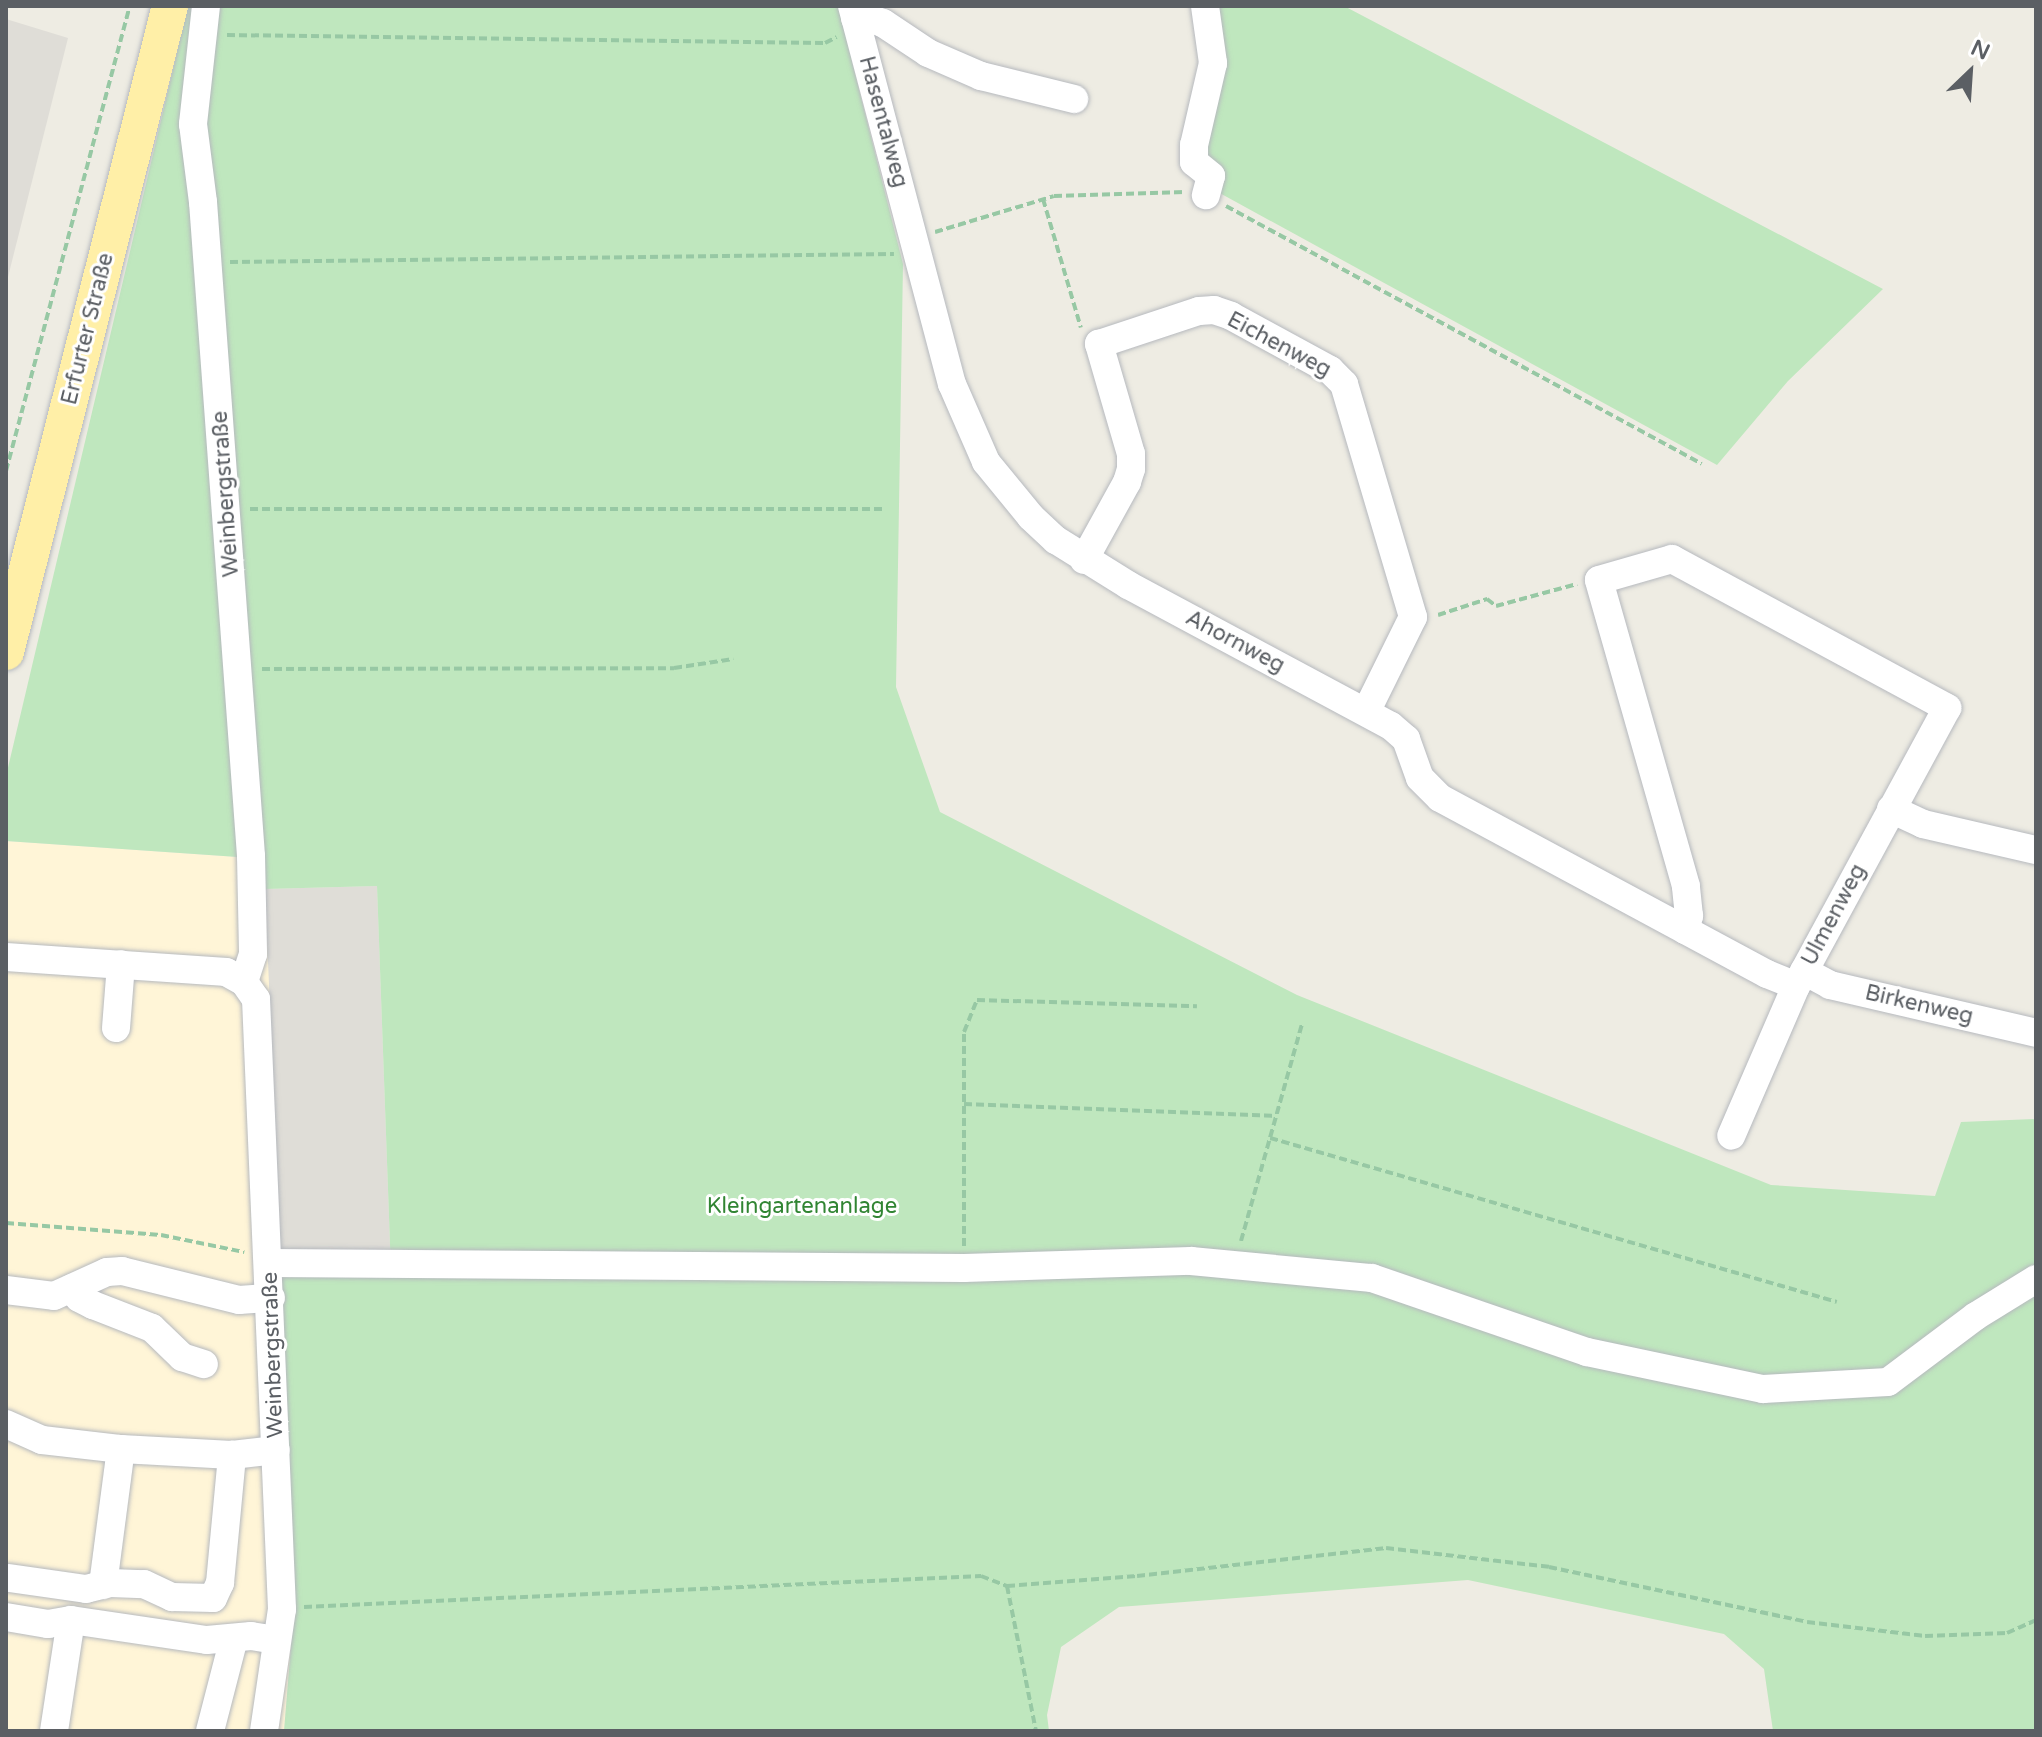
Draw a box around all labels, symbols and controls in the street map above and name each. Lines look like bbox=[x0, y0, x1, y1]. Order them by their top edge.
north arrow bbox=[1930, 32, 2010, 112]
text: N bbox=[1967, 35, 1994, 66]
street label: Hasentalweg bbox=[853, 53, 913, 191]
street label: Erfurter Straße bbox=[56, 250, 120, 408]
street label: Eichenweg bbox=[1223, 307, 1335, 383]
street label: Weinbergstraße bbox=[207, 410, 245, 578]
street label: Ahornweg bbox=[1181, 605, 1289, 679]
street label: Ulmenweg bbox=[1796, 860, 1872, 970]
street label: Birkenweg bbox=[1862, 980, 1976, 1030]
park label: Kleingartenanlage bbox=[707, 1194, 897, 1220]
street label: Weinbergstraße bbox=[257, 1271, 289, 1439]

